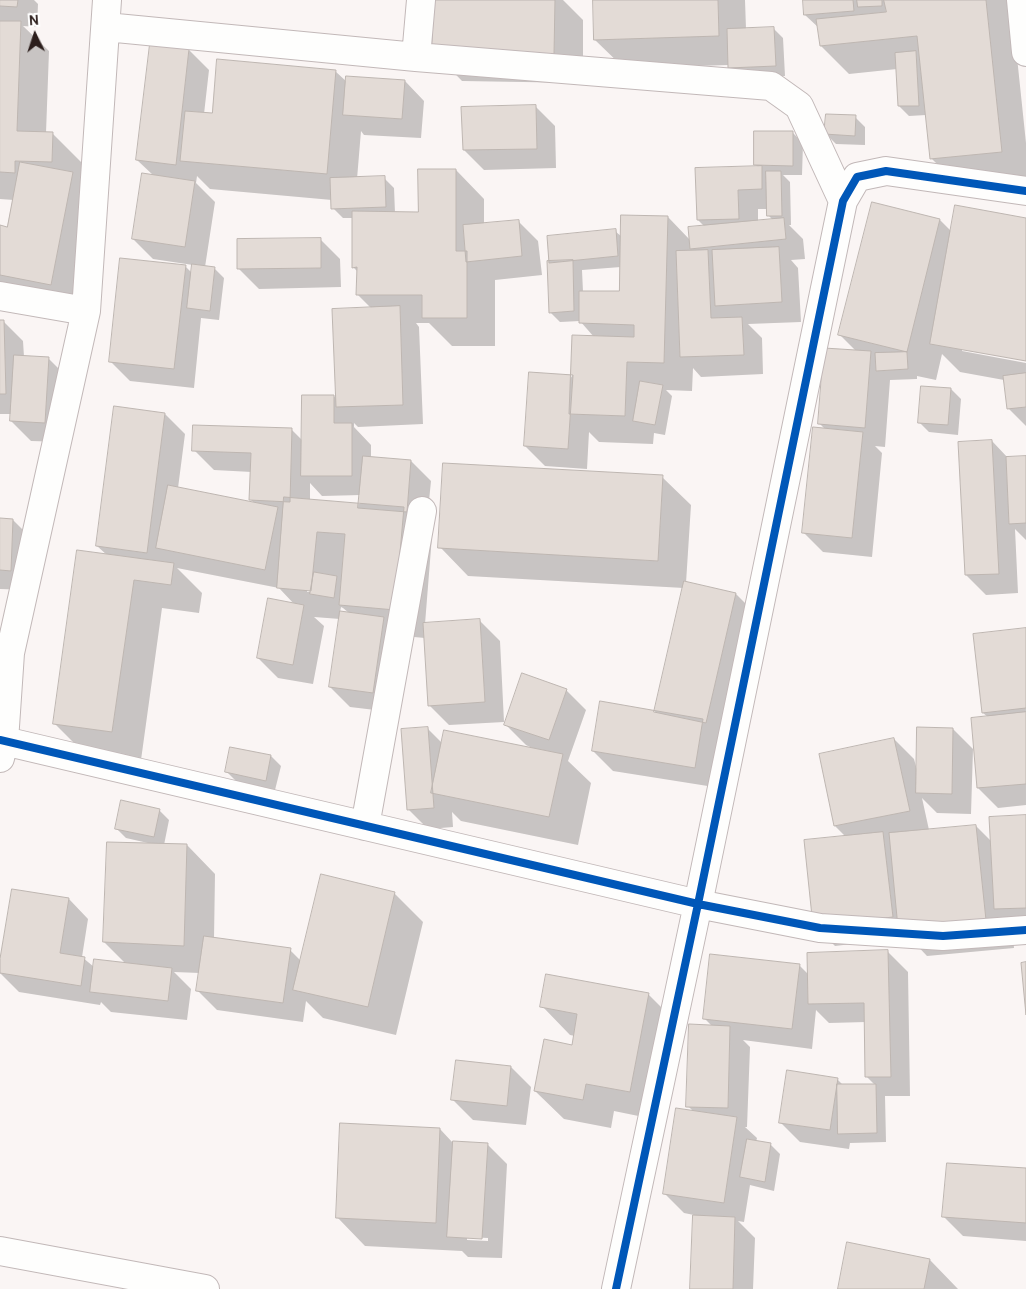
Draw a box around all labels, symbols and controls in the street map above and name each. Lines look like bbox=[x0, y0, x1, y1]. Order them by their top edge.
north arrow bbox=[10, 10, 60, 60]
text: N bbox=[28, 11, 40, 29]

